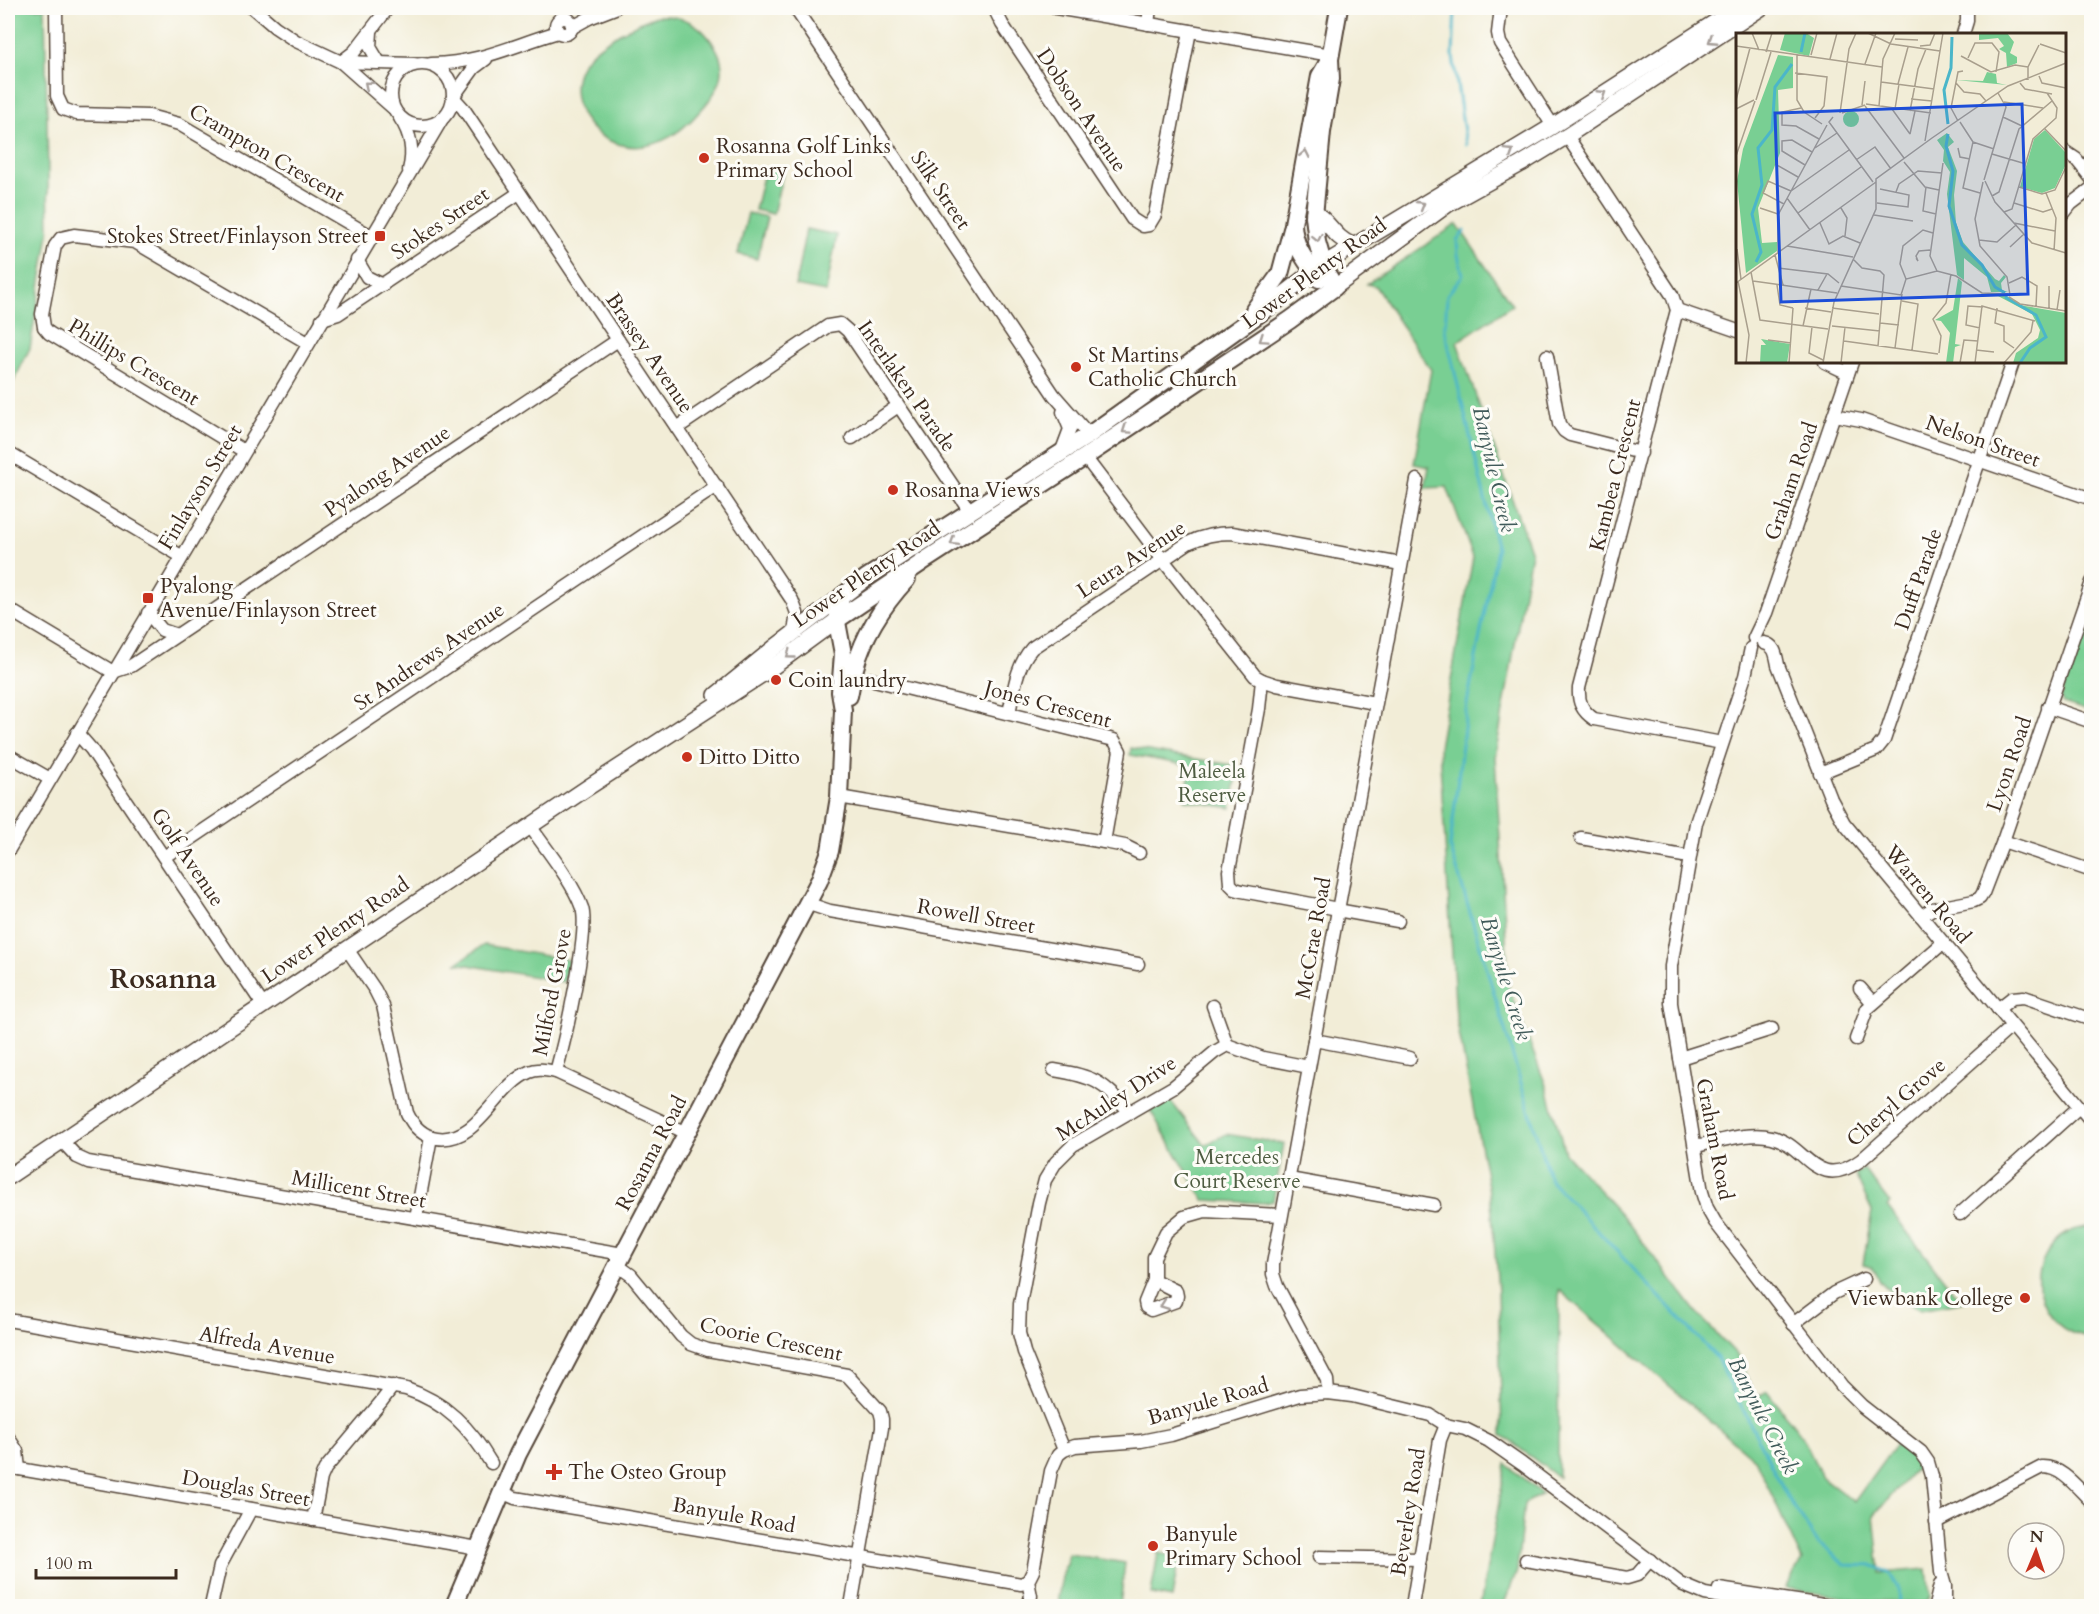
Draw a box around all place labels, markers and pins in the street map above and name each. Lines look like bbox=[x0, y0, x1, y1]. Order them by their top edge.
place label: Rosanna Golf Links Primary School bbox=[716, 132, 891, 185]
marker: Rosanna Golf Links Primary School bbox=[697, 151, 711, 165]
place label: Stokes Street/Finlayson Street bbox=[107, 222, 368, 251]
marker: Stokes Street/Finlayson Street bbox=[373, 229, 387, 243]
place label: St Martins Catholic Church bbox=[1088, 341, 1237, 394]
marker: St Martins Catholic Church bbox=[1069, 360, 1083, 374]
place label: Rosanna Views bbox=[905, 476, 1040, 505]
marker: Rosanna Views bbox=[886, 483, 900, 497]
place label: Pyalong Avenue/Finlayson Street bbox=[160, 572, 377, 625]
marker: Pyalong Avenue/Finlayson Street bbox=[141, 591, 155, 605]
place label: Coin laundry bbox=[788, 666, 907, 695]
marker: Coin laundry bbox=[769, 673, 783, 687]
place label: Ditto Ditto bbox=[699, 743, 800, 772]
marker: Ditto Ditto bbox=[680, 750, 694, 764]
place label: Viewbank College bbox=[1847, 1284, 2013, 1313]
marker: Viewbank College bbox=[2018, 1291, 2032, 1305]
place label: The Osteo Group bbox=[568, 1458, 727, 1487]
marker: The Osteo Group bbox=[545, 1463, 563, 1481]
place label: Banyule Primary School bbox=[1165, 1520, 1302, 1573]
marker: Banyule Primary School bbox=[1146, 1539, 1160, 1553]

